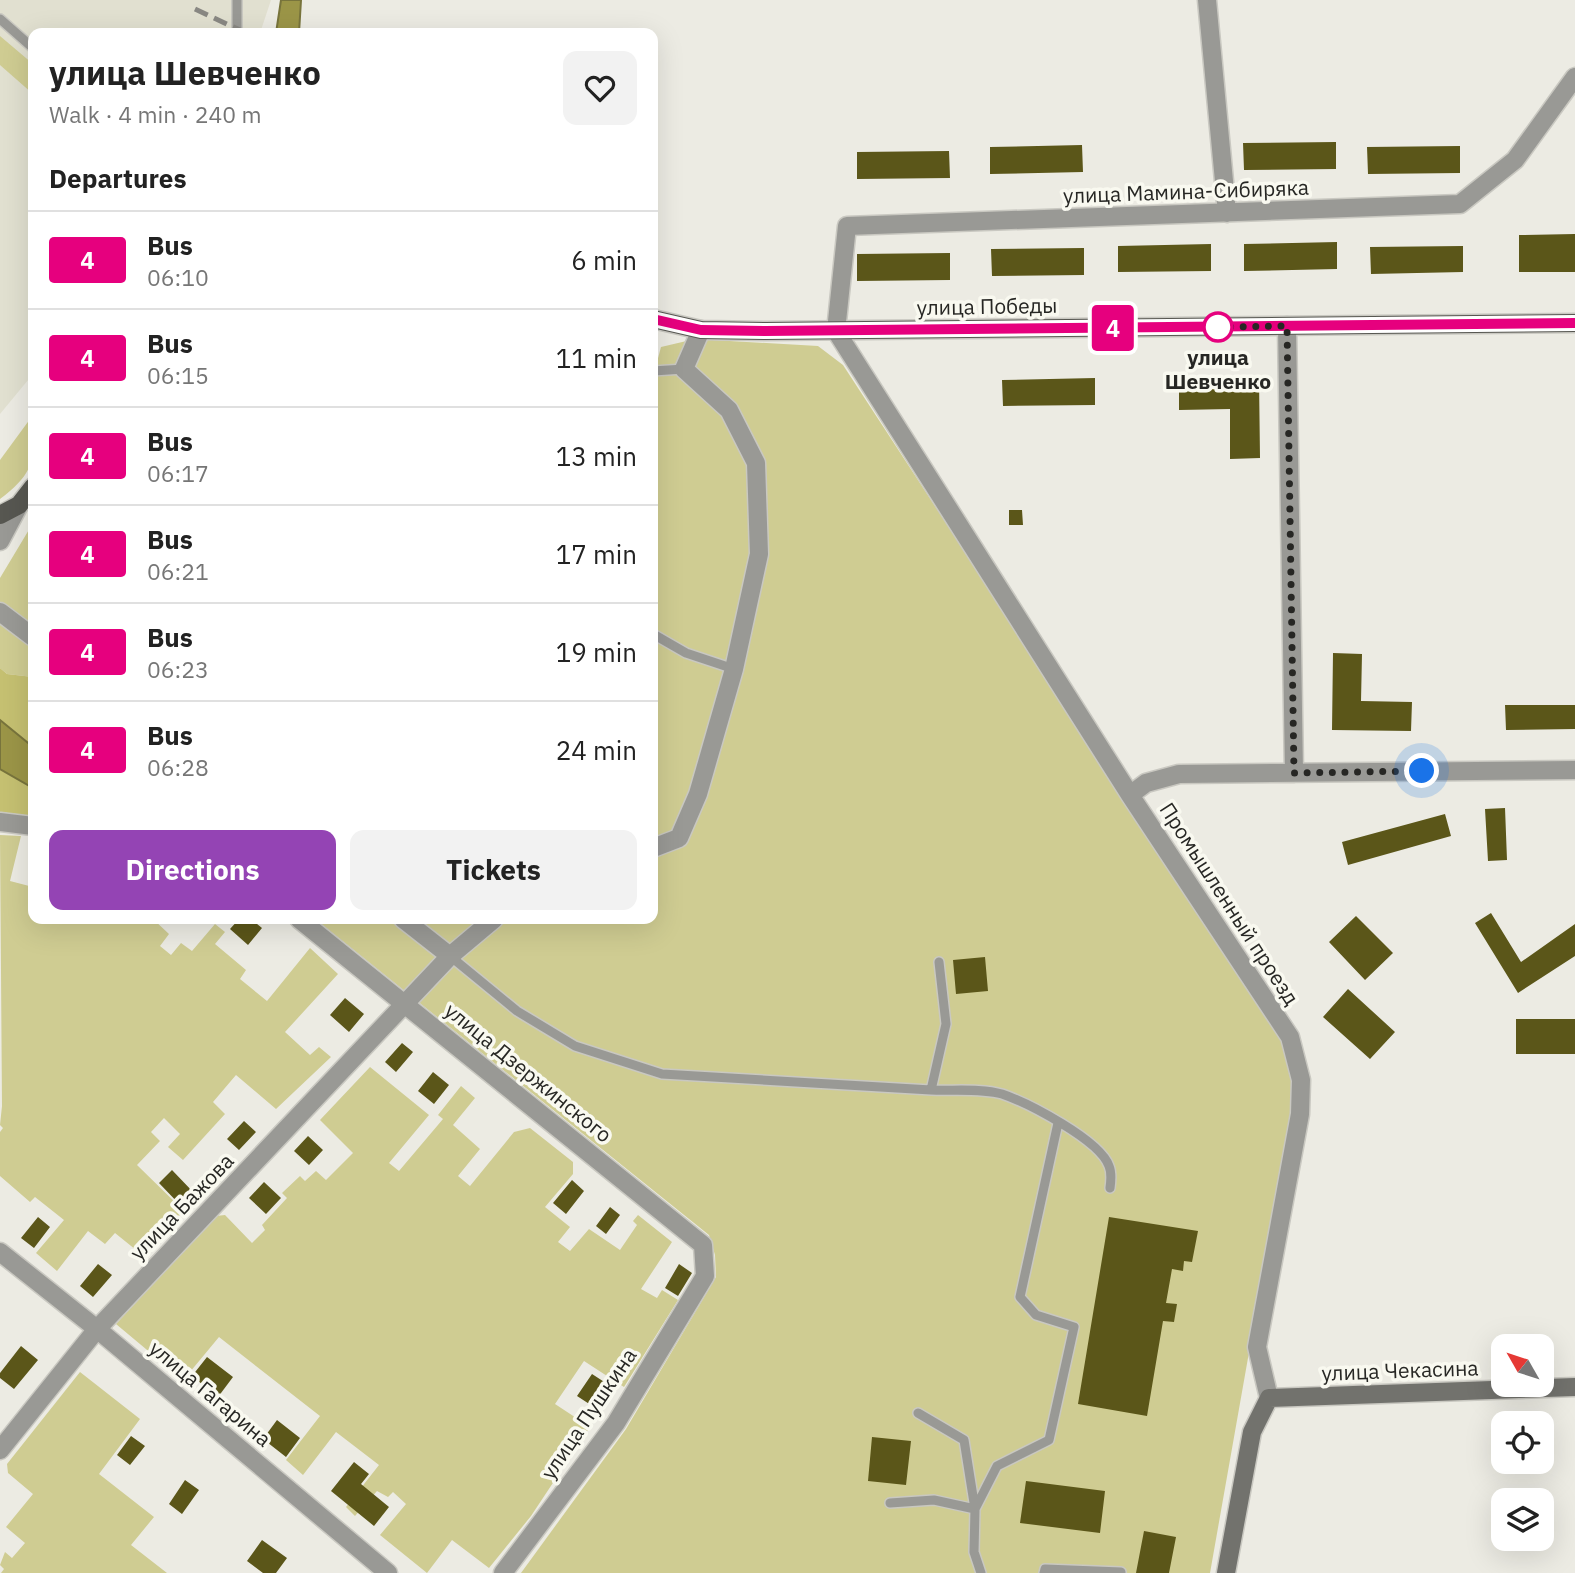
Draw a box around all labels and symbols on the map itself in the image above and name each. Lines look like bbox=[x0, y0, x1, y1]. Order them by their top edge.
street label: улица Мамина-Сибиряка bbox=[1063, 173, 1309, 209]
street label: улица Победы bbox=[916, 291, 1058, 321]
line badge: 4 bbox=[1090, 305, 1136, 351]
marker: улица Шевченко bbox=[1203, 312, 1233, 342]
place label: улица Шевченко bbox=[1165, 343, 1271, 395]
your location bbox=[1404, 753, 1439, 788]
street label: Промышленный проезд bbox=[1154, 797, 1306, 1010]
street label: улица Дзержинского bbox=[439, 996, 618, 1148]
street label: улица Бажова bbox=[123, 1147, 239, 1266]
street label: улица Гагарина bbox=[144, 1334, 278, 1453]
north arrow bbox=[1491, 1334, 1554, 1396]
street label: улица Пушкина bbox=[534, 1342, 642, 1484]
street label: улица Чекасина bbox=[1321, 1353, 1479, 1387]

